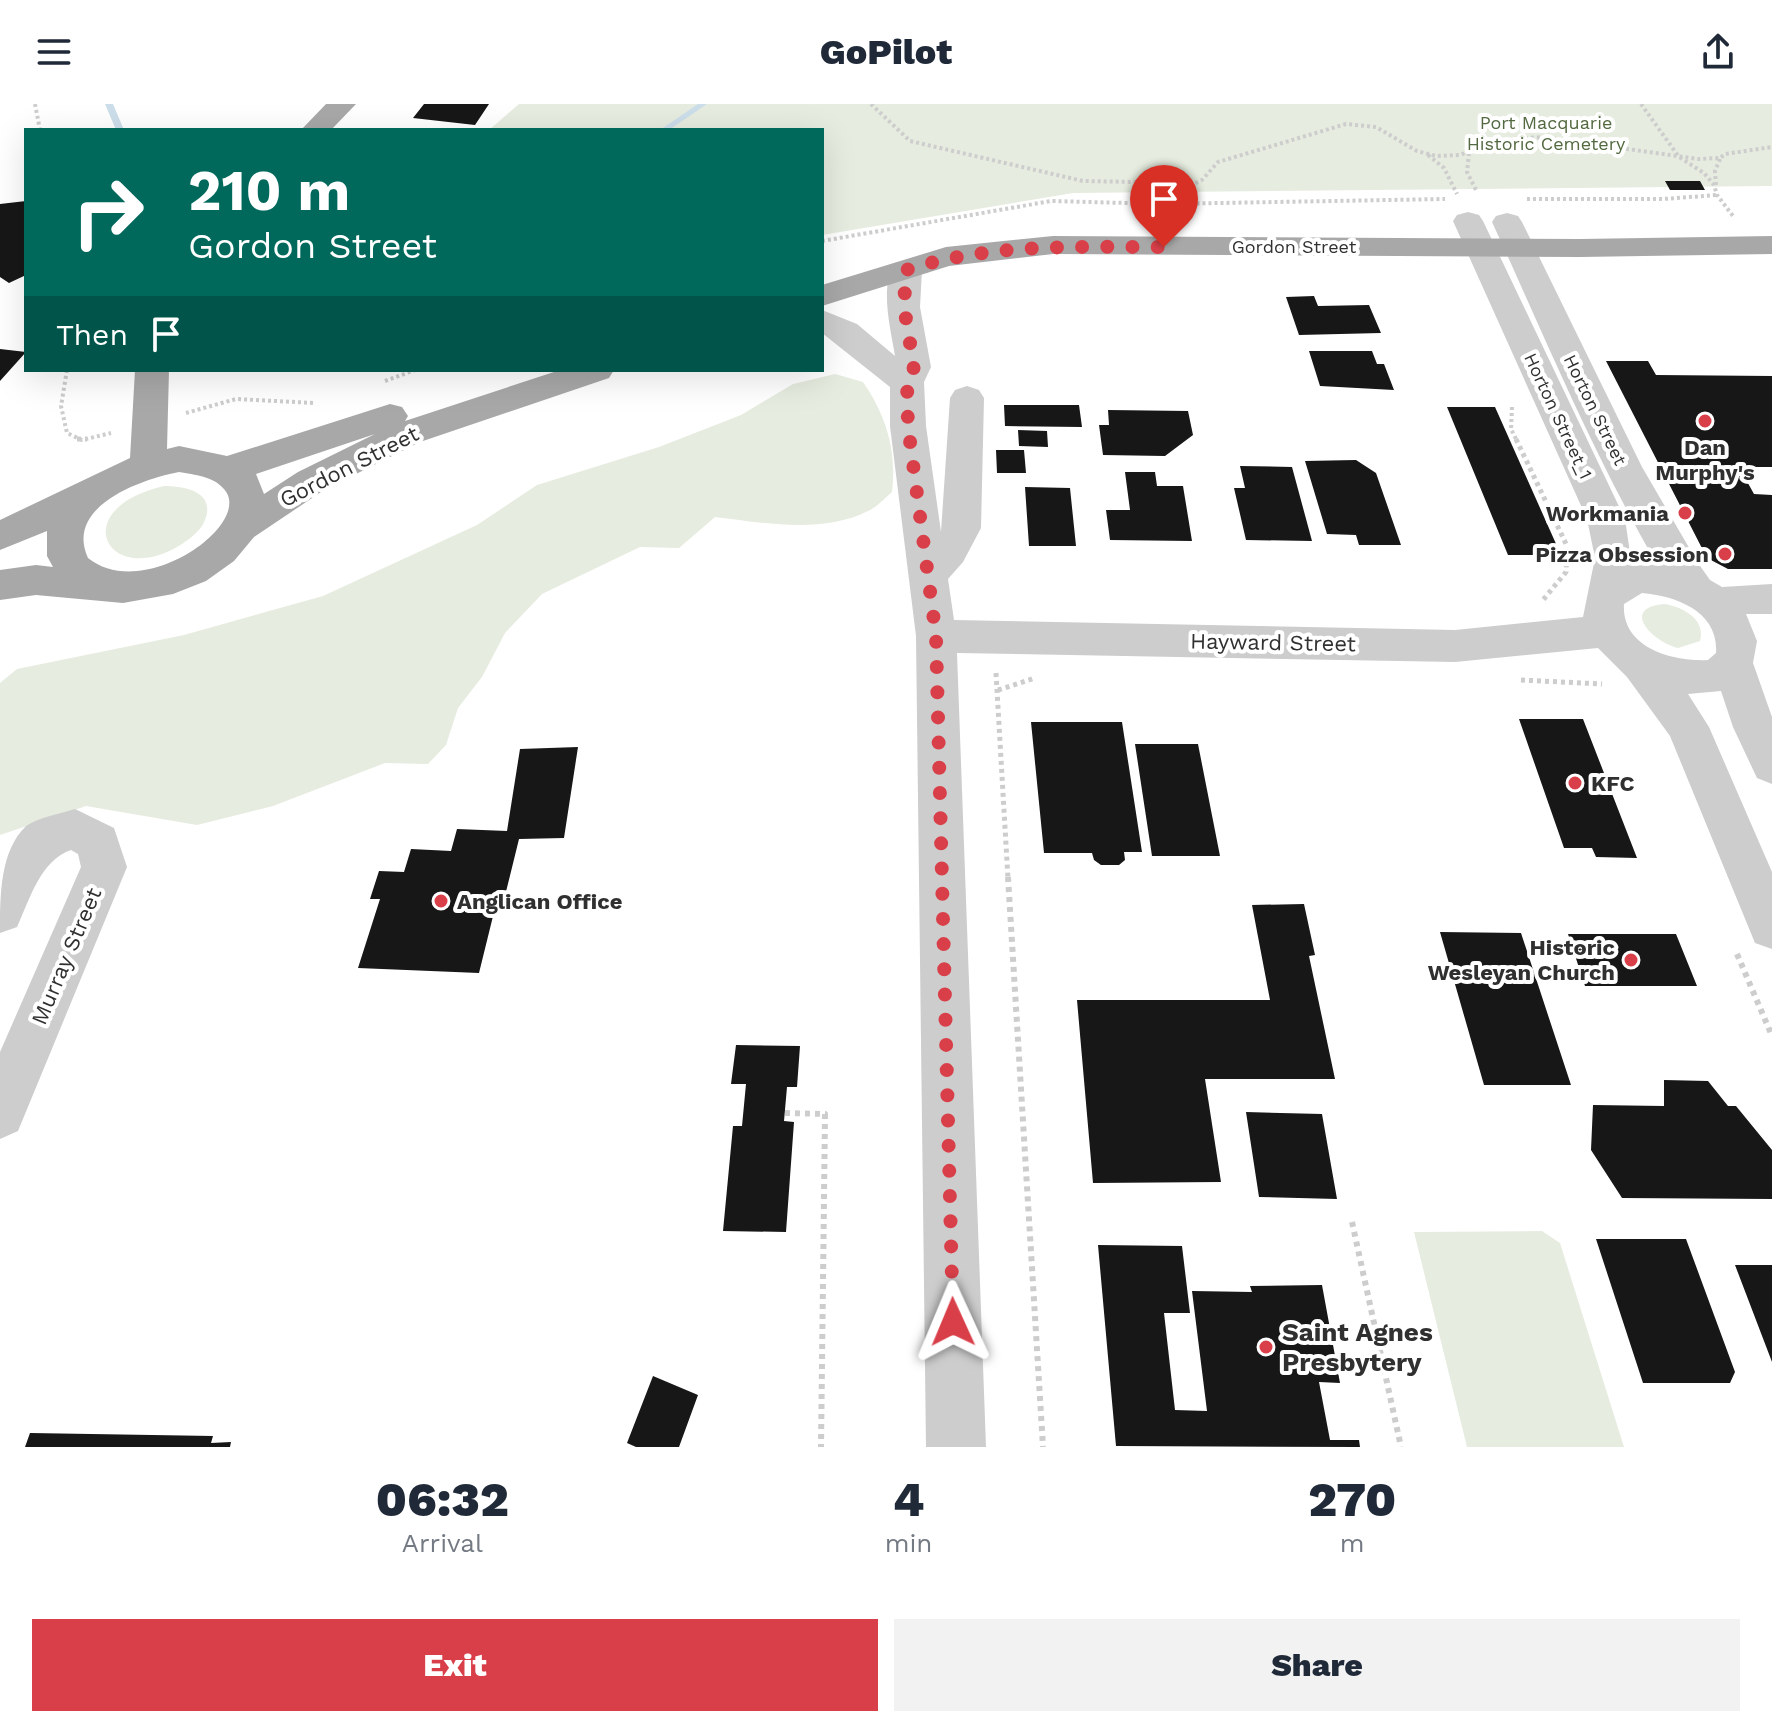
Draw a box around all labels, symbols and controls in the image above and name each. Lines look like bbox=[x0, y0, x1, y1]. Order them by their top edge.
icon: menu bbox=[32, 30, 76, 74]
icon: share bbox=[1696, 30, 1740, 74]
text: GoPilot bbox=[820, 31, 952, 73]
park label: Port Macquarie Historic Cemetery bbox=[1467, 112, 1626, 154]
text: 210 m bbox=[188, 158, 350, 224]
icon: right bbox=[56, 160, 160, 264]
pin bbox=[1130, 165, 1198, 247]
icon: arrive bbox=[1142, 177, 1186, 221]
text: Gordon Street bbox=[188, 225, 437, 267]
street label: Gordon Street bbox=[1232, 236, 1357, 257]
icon: arrive bbox=[144, 312, 188, 356]
text: Then bbox=[56, 317, 128, 352]
street label: Horton Street_1 bbox=[1520, 350, 1597, 482]
street label: Horton Street bbox=[1560, 351, 1631, 469]
marker: Dan Murphy's bbox=[1696, 412, 1714, 430]
street label: Gordon Street bbox=[276, 421, 423, 512]
place label: Dan Murphy's bbox=[1655, 435, 1755, 485]
place label: Workmania bbox=[1546, 501, 1669, 526]
marker: Workmania bbox=[1676, 504, 1694, 522]
place label: Pizza Obsession bbox=[1535, 542, 1709, 567]
marker: Pizza Obsession bbox=[1716, 545, 1734, 563]
street label: Hayward Street bbox=[1190, 629, 1356, 656]
place label: KFC bbox=[1591, 771, 1635, 796]
marker: KFC bbox=[1566, 774, 1584, 792]
street label: Murray Street bbox=[26, 884, 107, 1028]
place label: Anglican Office bbox=[457, 889, 622, 914]
marker: Anglican Office bbox=[432, 892, 450, 910]
place label: Historic Wesleyan Church bbox=[1428, 935, 1615, 985]
marker: Historic Wesleyan Church bbox=[1622, 951, 1640, 969]
position arrow bbox=[911, 1280, 995, 1364]
place label: Saint Agnes Presbytery bbox=[1282, 1317, 1433, 1377]
marker: Saint Agnes Presbytery bbox=[1257, 1338, 1275, 1356]
text: 06:32 bbox=[376, 1471, 509, 1528]
text: 4 bbox=[893, 1471, 924, 1528]
text: 270 bbox=[1308, 1471, 1396, 1528]
text: Arrival bbox=[402, 1528, 483, 1558]
text: min bbox=[885, 1528, 932, 1558]
text: m bbox=[1340, 1528, 1365, 1558]
button: Exit bbox=[32, 1619, 878, 1711]
button: Share bbox=[894, 1619, 1740, 1711]

